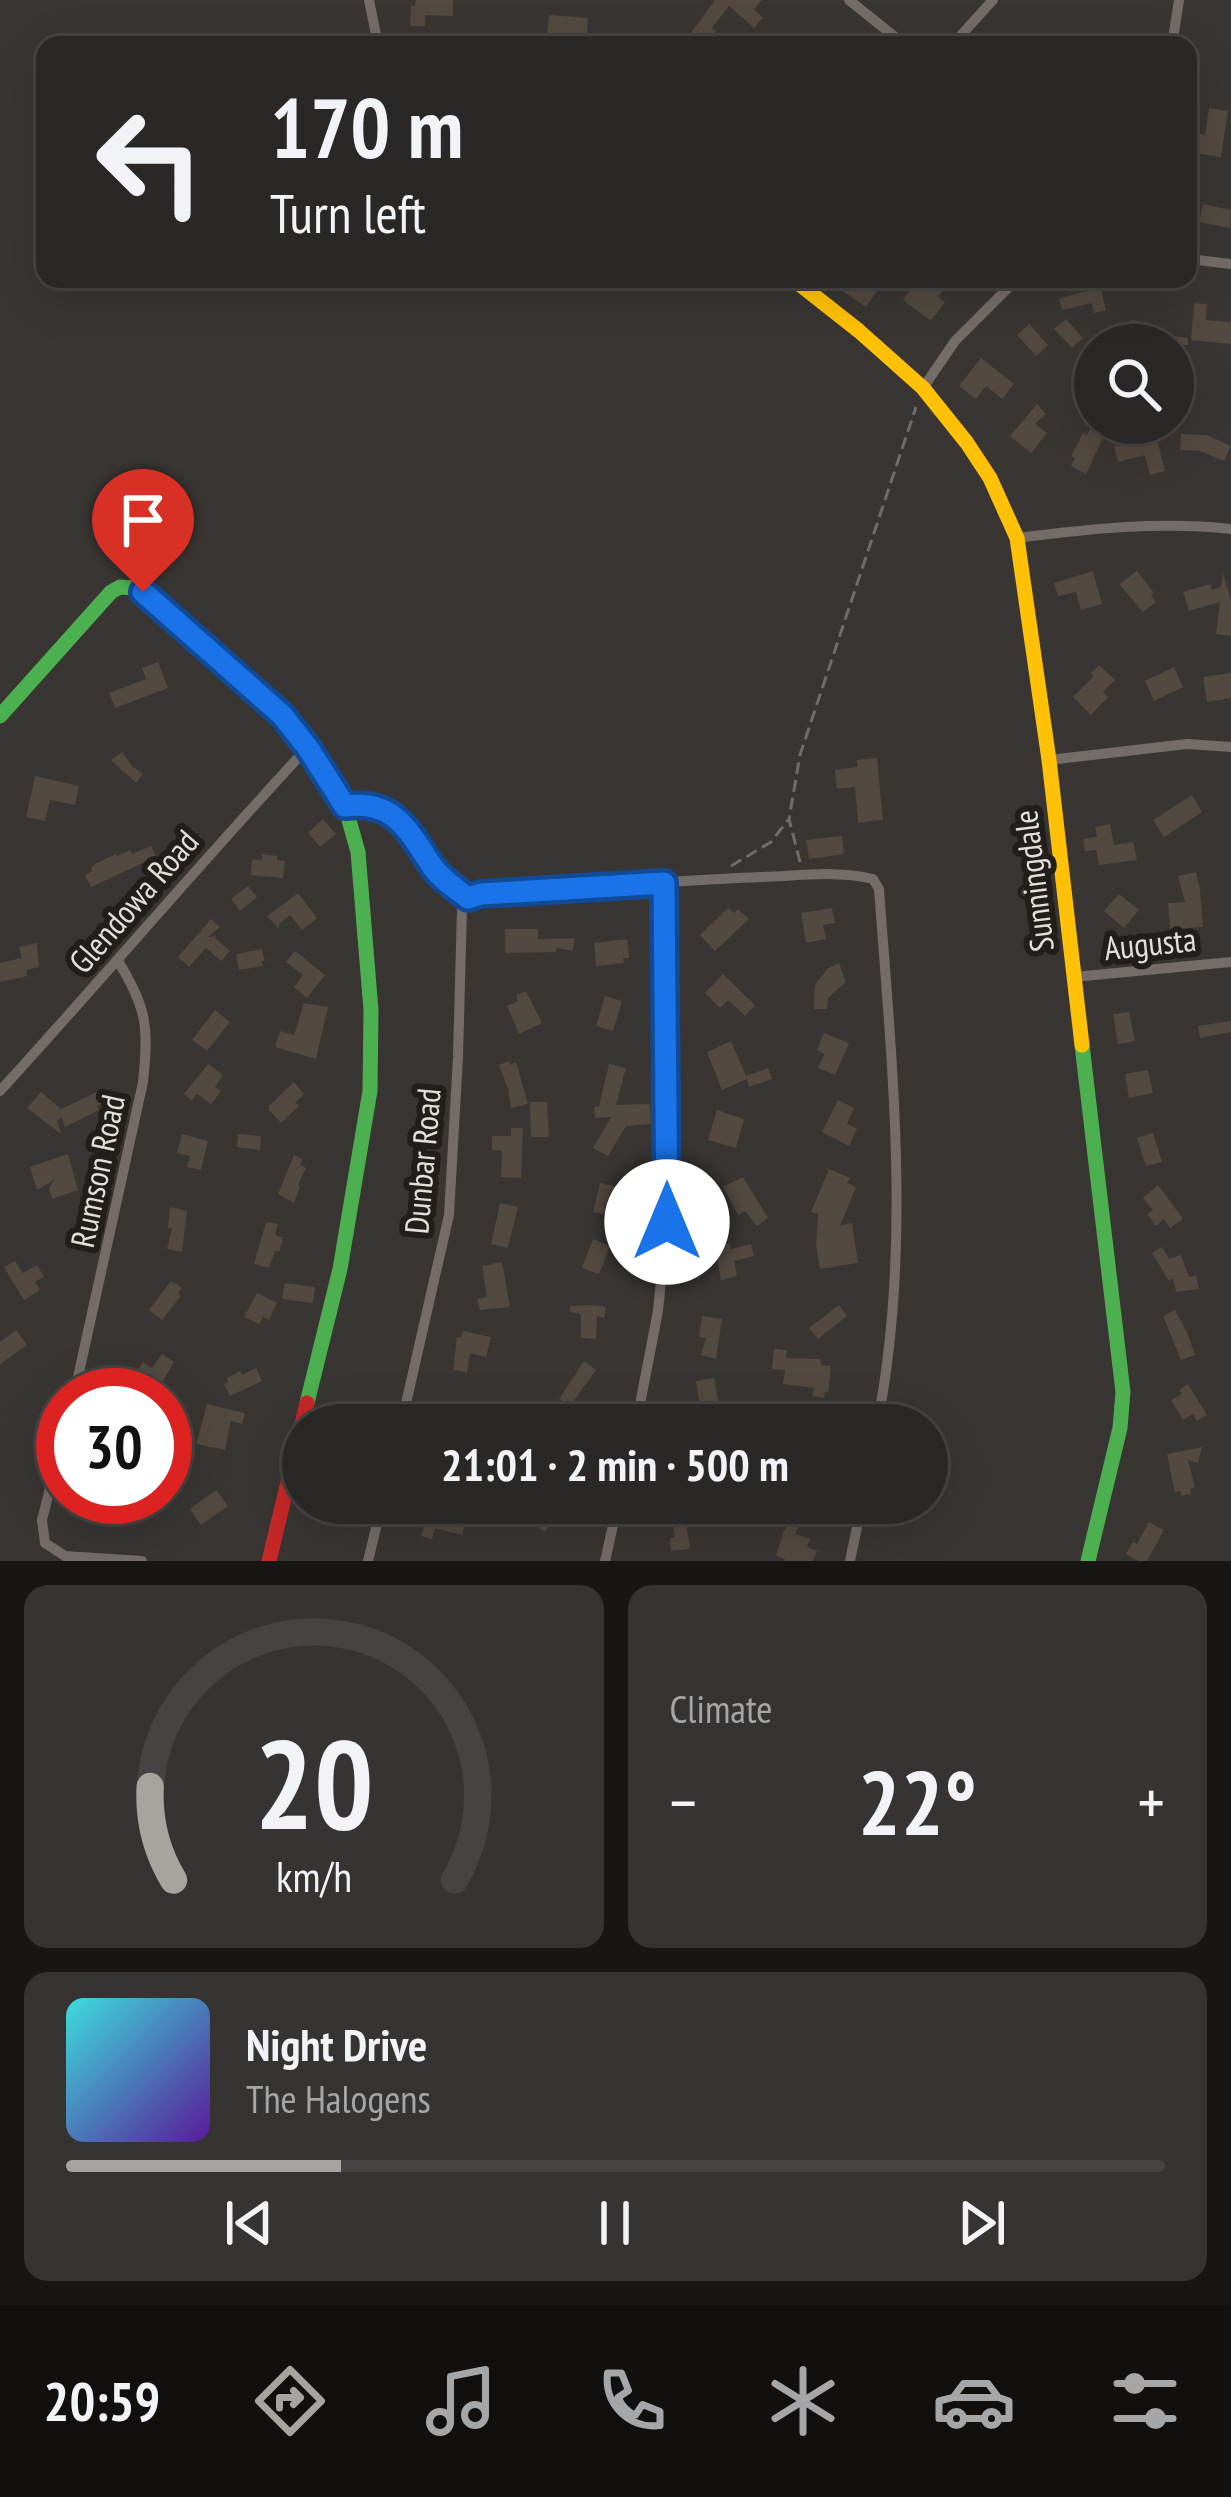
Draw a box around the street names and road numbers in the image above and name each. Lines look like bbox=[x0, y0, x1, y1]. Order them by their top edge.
street label: Sunningdale bbox=[1003, 808, 1063, 954]
street label: Glendowa Road bbox=[59, 820, 207, 982]
street label: Augusta bbox=[1102, 917, 1198, 969]
street label: Dunbar Road bbox=[394, 1086, 450, 1236]
street label: Rumson Road bbox=[60, 1091, 134, 1251]

